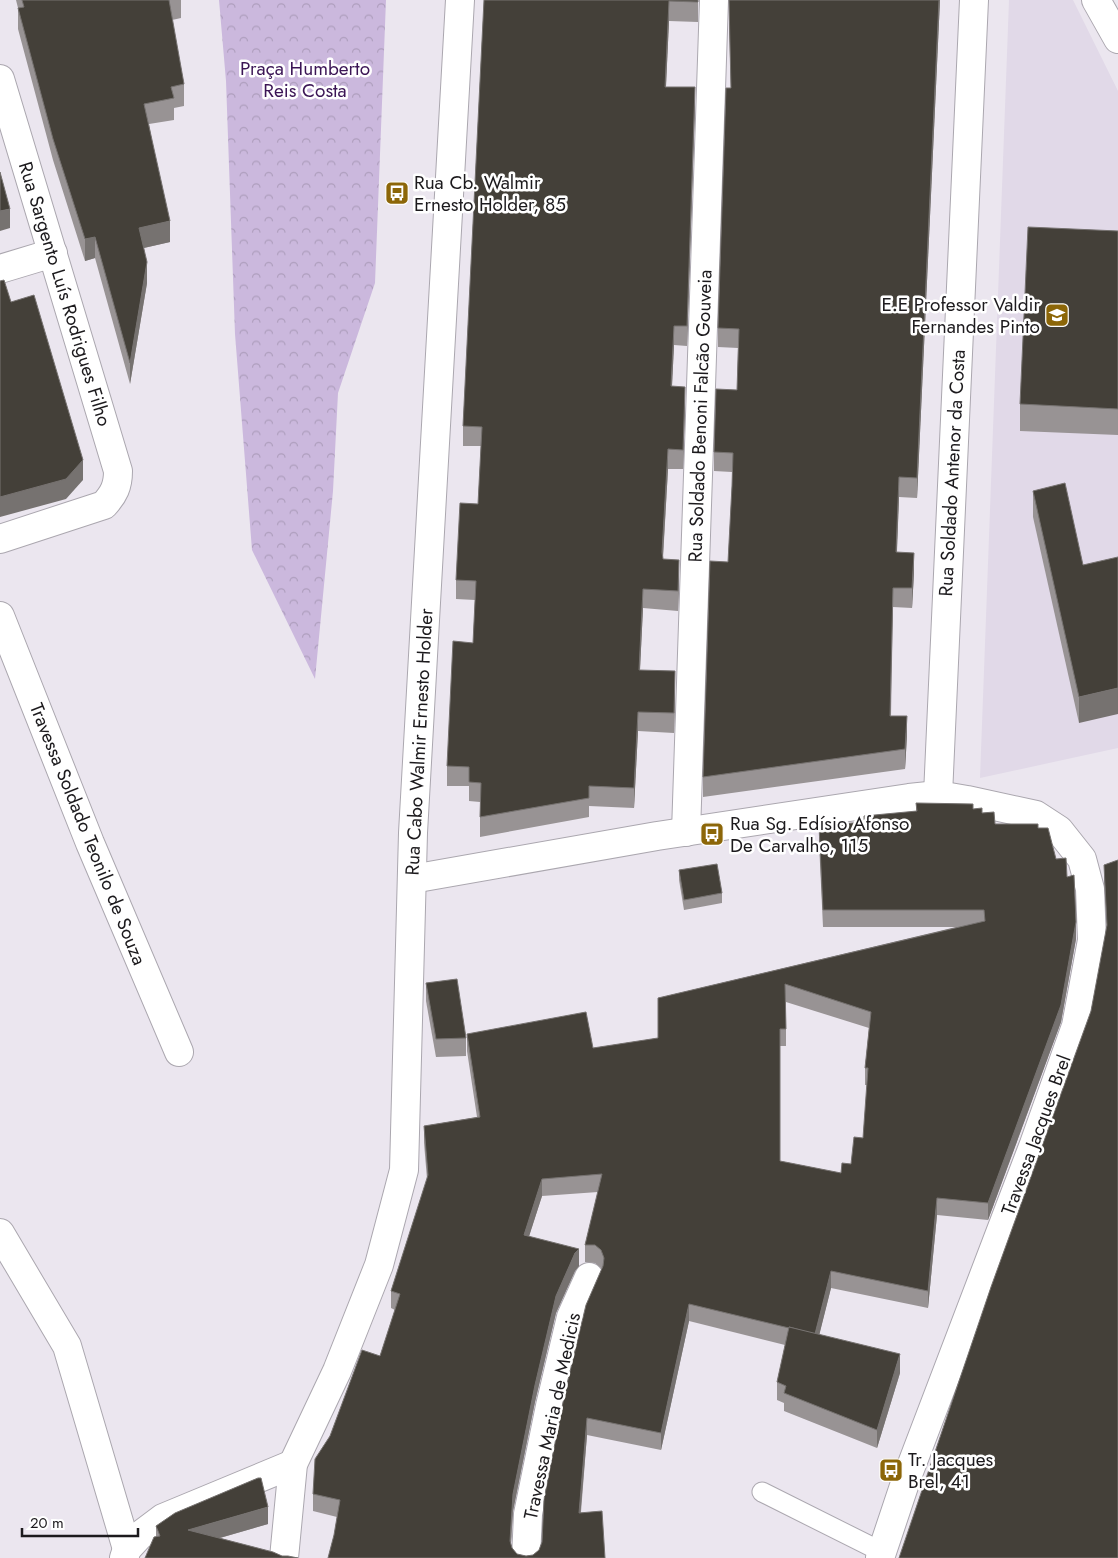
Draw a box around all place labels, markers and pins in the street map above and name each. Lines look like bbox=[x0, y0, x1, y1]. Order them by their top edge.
place label: Rua Cb. Walmir Ernesto Holder, 85 bbox=[414, 169, 566, 218]
bus stop icon: Rua Cb. Walmir Ernesto Holder, 85 bbox=[384, 180, 410, 206]
place label: E.E Professor Valdir Fernandes Pinto bbox=[882, 291, 1040, 340]
school or university icon: E.E Professor Valdir Fernandes Pinto bbox=[1044, 302, 1070, 328]
place label: Rua Sg. Edísio Afonso De Carvalho, 115 bbox=[730, 810, 909, 859]
bus stop icon: Rua Sg. Edísio Afonso De Carvalho, 115 bbox=[699, 821, 725, 847]
place label: Tr. Jacques Brel, 41 bbox=[908, 1446, 993, 1495]
bus stop icon: Tr. Jacques Brel, 41 bbox=[878, 1457, 904, 1483]

